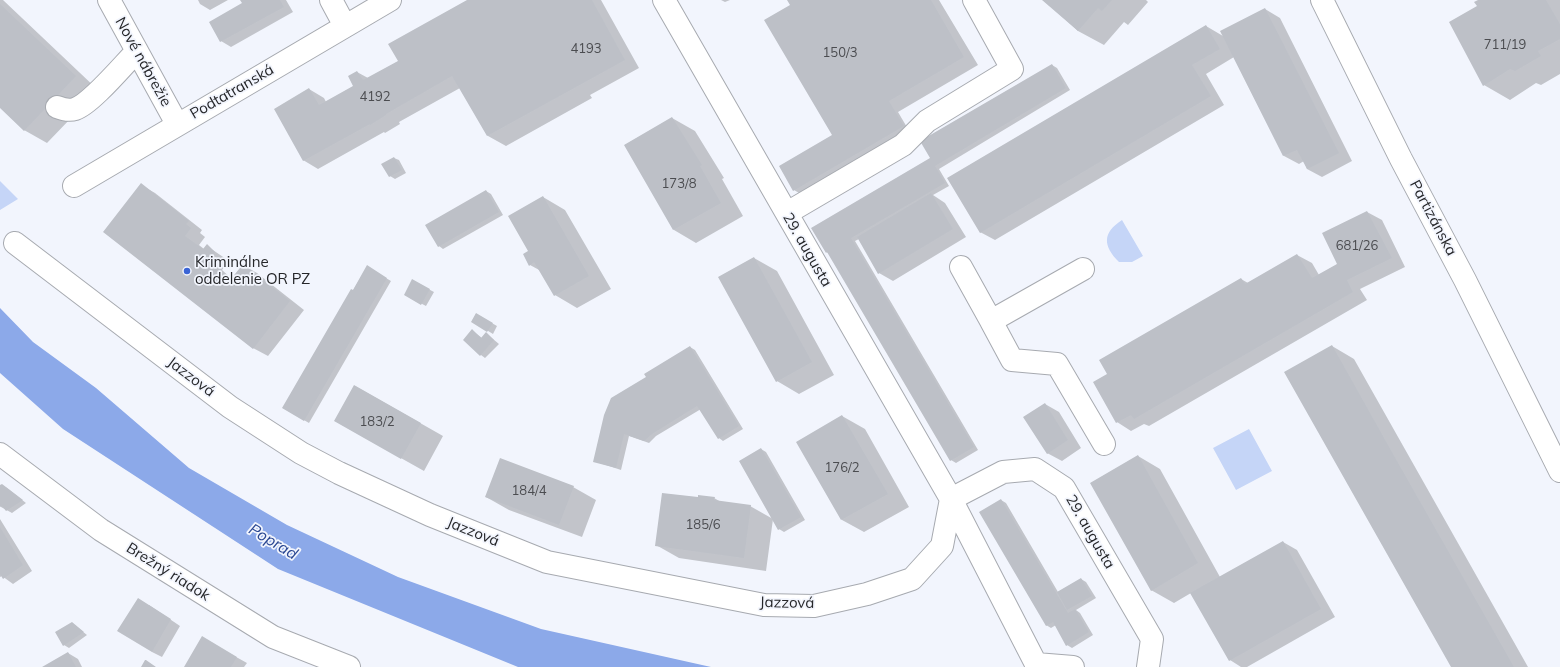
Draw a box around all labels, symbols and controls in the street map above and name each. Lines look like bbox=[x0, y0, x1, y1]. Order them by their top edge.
street label: Nové nábrežie bbox=[111, 14, 175, 110]
house number: 711/19 bbox=[1484, 37, 1526, 53]
house number: 4193 bbox=[570, 41, 602, 57]
house number: 150/3 bbox=[823, 45, 857, 61]
street label: Podtatranská bbox=[187, 61, 277, 123]
house number: 4192 bbox=[359, 89, 391, 105]
house number: 173/8 bbox=[662, 176, 696, 192]
street label: Partizánska bbox=[1406, 177, 1460, 259]
street label: 29. augusta bbox=[779, 210, 835, 290]
house number: 681/26 bbox=[1336, 238, 1378, 254]
place label: Kriminálne oddelenie OR PZ bbox=[195, 253, 310, 288]
marker: Kriminálne oddelenie OR PZ bbox=[182, 266, 192, 276]
street label: Jazzová bbox=[164, 353, 218, 401]
house number: 183/2 bbox=[360, 414, 394, 430]
house number: 176/2 bbox=[825, 460, 859, 476]
house number: 184/4 bbox=[512, 483, 546, 499]
street label: 29. augusta bbox=[1062, 492, 1118, 572]
street label: Jazzová bbox=[444, 513, 502, 551]
house number: 185/6 bbox=[686, 517, 720, 533]
water label: Poprad bbox=[245, 520, 301, 564]
street label: Brežný riadok bbox=[123, 539, 213, 605]
street label: Jazzová bbox=[759, 594, 815, 612]

